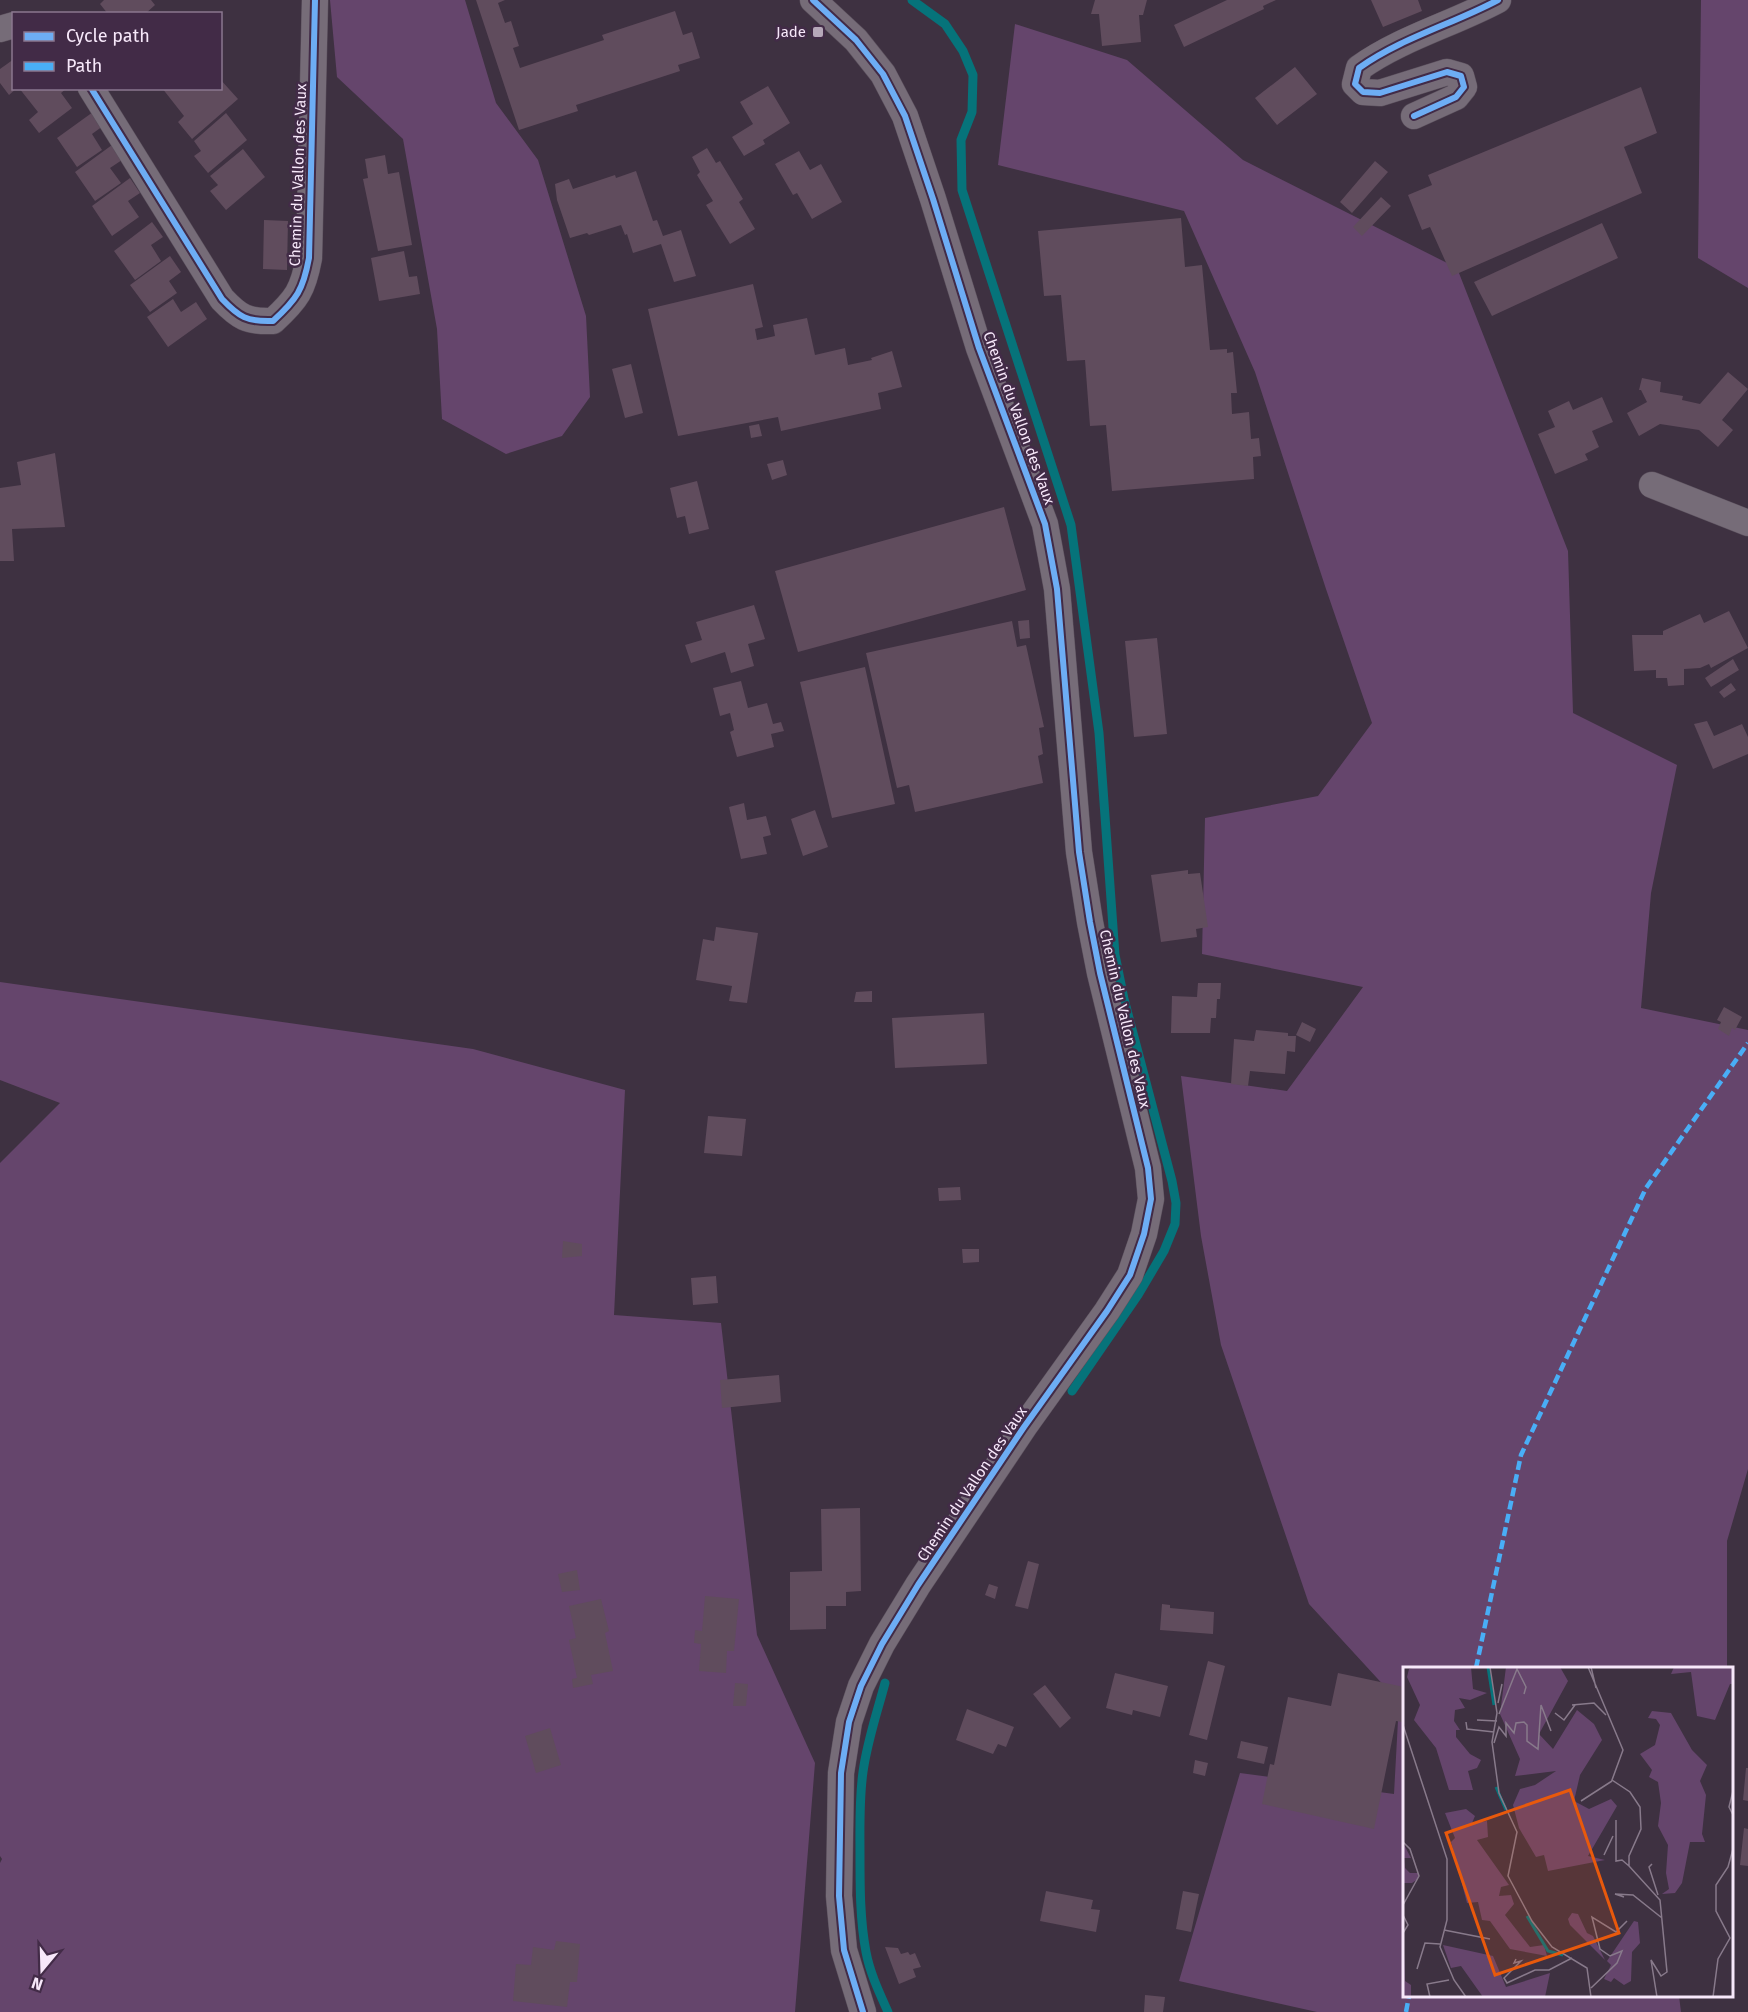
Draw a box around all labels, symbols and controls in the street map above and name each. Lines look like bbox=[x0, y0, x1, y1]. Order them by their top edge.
legend bbox=[12, 12, 222, 90]
place label: Jade bbox=[776, 23, 806, 41]
text: Cycle path bbox=[66, 25, 150, 47]
marker: Jade bbox=[811, 25, 825, 39]
text: Path bbox=[66, 55, 102, 77]
street label: Chemin du Vallon des Vaux bbox=[286, 83, 310, 267]
street label: Chemin du Vallon des Vaux bbox=[979, 329, 1059, 508]
street label: Chemin du Vallon des Vaux bbox=[1096, 928, 1154, 1111]
street label: Chemin du Vallon des Vaux bbox=[913, 1403, 1031, 1565]
inset map bbox=[1403, 1667, 1733, 1997]
north arrow bbox=[12, 1940, 72, 2000]
text: N bbox=[29, 1973, 45, 1994]

